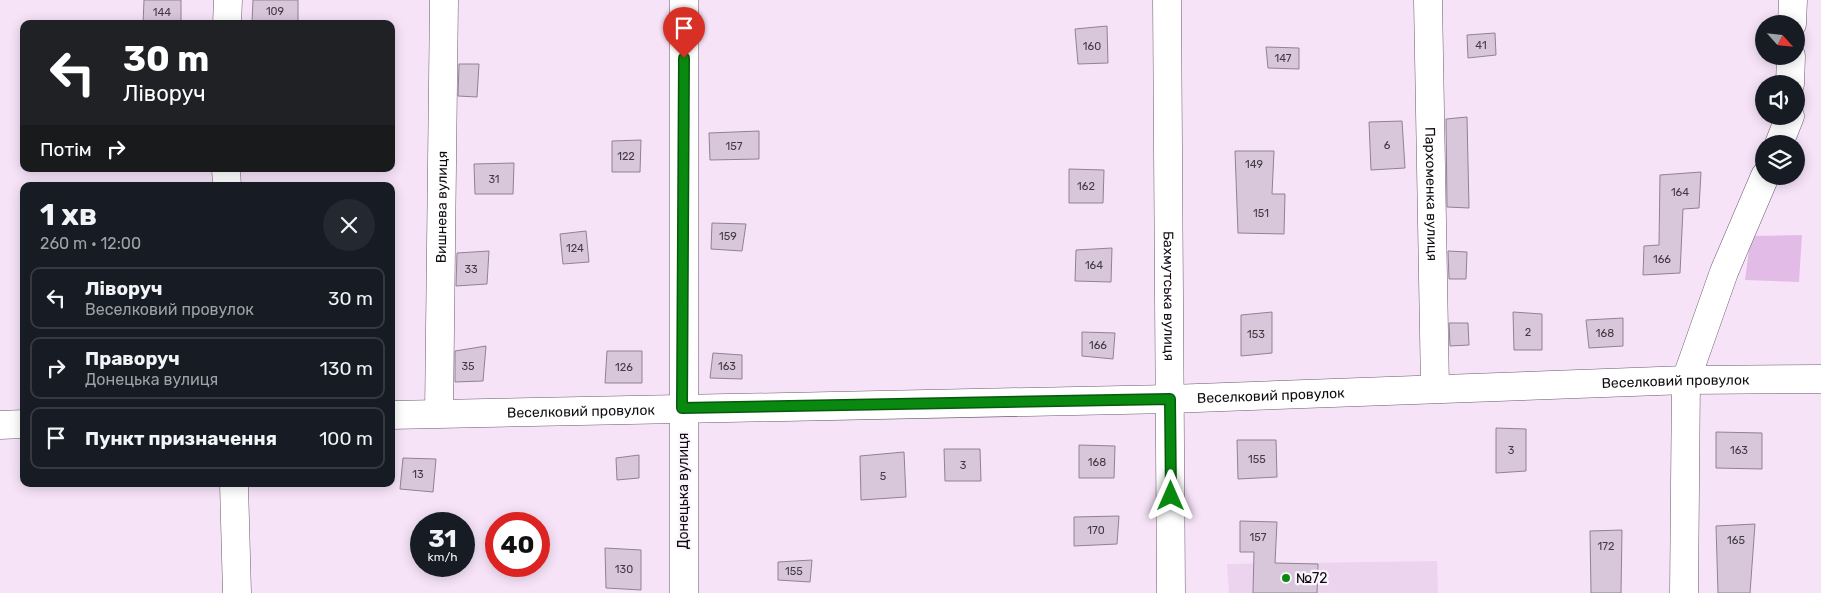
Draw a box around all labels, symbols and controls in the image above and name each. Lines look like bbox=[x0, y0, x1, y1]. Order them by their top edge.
house number: 109 bbox=[266, 5, 284, 18]
house number: 144 bbox=[153, 6, 171, 19]
pin bbox=[663, 7, 705, 58]
icon: arrive bbox=[670, 14, 698, 42]
north arrow bbox=[1755, 15, 1805, 65]
map controls bbox=[1755, 15, 1805, 185]
text: 30 m bbox=[123, 38, 209, 80]
house number: 41 bbox=[1475, 39, 1487, 52]
icon: left bbox=[40, 40, 105, 105]
house number: 160 bbox=[1083, 40, 1101, 53]
house number: 147 bbox=[1275, 52, 1292, 65]
button: sound bbox=[1755, 75, 1805, 125]
text: Ліворуч bbox=[123, 80, 206, 107]
street label: Пархоменка вулиця bbox=[1422, 127, 1441, 261]
icon: right bbox=[102, 135, 130, 163]
button: layers bbox=[1755, 135, 1805, 185]
text: Потім bbox=[40, 138, 92, 161]
house number: 6 bbox=[1384, 139, 1391, 152]
house number: 157 bbox=[726, 140, 743, 153]
house number: 122 bbox=[617, 150, 635, 163]
street label: Вишнева вулиця bbox=[432, 151, 451, 263]
house number: 149 bbox=[1245, 158, 1263, 171]
house number: 31 bbox=[488, 173, 500, 186]
house number: 162 bbox=[1077, 180, 1095, 193]
house number: 164 bbox=[1671, 186, 1689, 199]
text: 1 хв bbox=[40, 197, 97, 233]
button: close bbox=[323, 199, 375, 251]
house number: 151 bbox=[1253, 207, 1269, 220]
house number: 159 bbox=[719, 230, 737, 243]
street label: Бахмутська вулиця bbox=[1160, 231, 1178, 361]
text: 260 m · 12:00 bbox=[40, 234, 141, 253]
house number: 124 bbox=[566, 242, 584, 255]
house number: 166 bbox=[1653, 253, 1671, 266]
house number: 164 bbox=[1085, 259, 1103, 272]
house number: 33 bbox=[464, 263, 478, 276]
text: Ліворуч bbox=[85, 277, 162, 300]
icon: left bbox=[42, 284, 70, 312]
text: 30 m bbox=[328, 287, 373, 310]
text: Веселковий провулок bbox=[85, 300, 254, 319]
house number: 2 bbox=[1525, 326, 1531, 339]
house number: 168 bbox=[1596, 327, 1614, 340]
house number: 153 bbox=[1247, 328, 1265, 341]
house number: 166 bbox=[1089, 339, 1107, 352]
text: Праворуч bbox=[85, 347, 180, 370]
icon: right bbox=[42, 354, 70, 382]
text: 130 m bbox=[320, 357, 373, 380]
house number: 35 bbox=[461, 360, 475, 373]
house number: 163 bbox=[718, 360, 736, 373]
house number: 126 bbox=[615, 361, 633, 374]
text: Донецька вулиця bbox=[85, 370, 218, 389]
street label: Веселковий провулок bbox=[1601, 371, 1750, 392]
street label: Веселковий провулок bbox=[1197, 384, 1345, 407]
street label: Веселковий провулок bbox=[507, 401, 656, 421]
icon: arrive bbox=[42, 424, 70, 452]
text: Пункт призначення bbox=[85, 427, 277, 450]
text: 100 m bbox=[319, 427, 373, 450]
street label: Донецька вулиця bbox=[675, 433, 692, 549]
house number: 3 bbox=[1508, 444, 1515, 457]
house number: 163 bbox=[1730, 444, 1748, 457]
house number: 155 bbox=[1248, 453, 1266, 466]
house number: 168 bbox=[1088, 456, 1106, 469]
house number: 3 bbox=[960, 459, 967, 472]
house number: 13 bbox=[412, 468, 424, 481]
position arrow bbox=[1144, 469, 1196, 521]
house number: 5 bbox=[880, 470, 887, 483]
speed limit sign: 40 bbox=[485, 512, 550, 577]
text: 31 bbox=[428, 524, 457, 553]
house number: 170 bbox=[1087, 524, 1105, 537]
house number: 157 bbox=[1250, 531, 1267, 544]
house number: 165 bbox=[1727, 534, 1745, 547]
house number: 172 bbox=[1598, 540, 1614, 553]
text: km/h bbox=[428, 550, 457, 564]
house number: 130 bbox=[615, 563, 633, 576]
house number: 155 bbox=[785, 565, 803, 578]
place label: №72 bbox=[1296, 570, 1327, 587]
marker: №72 bbox=[1280, 572, 1292, 584]

